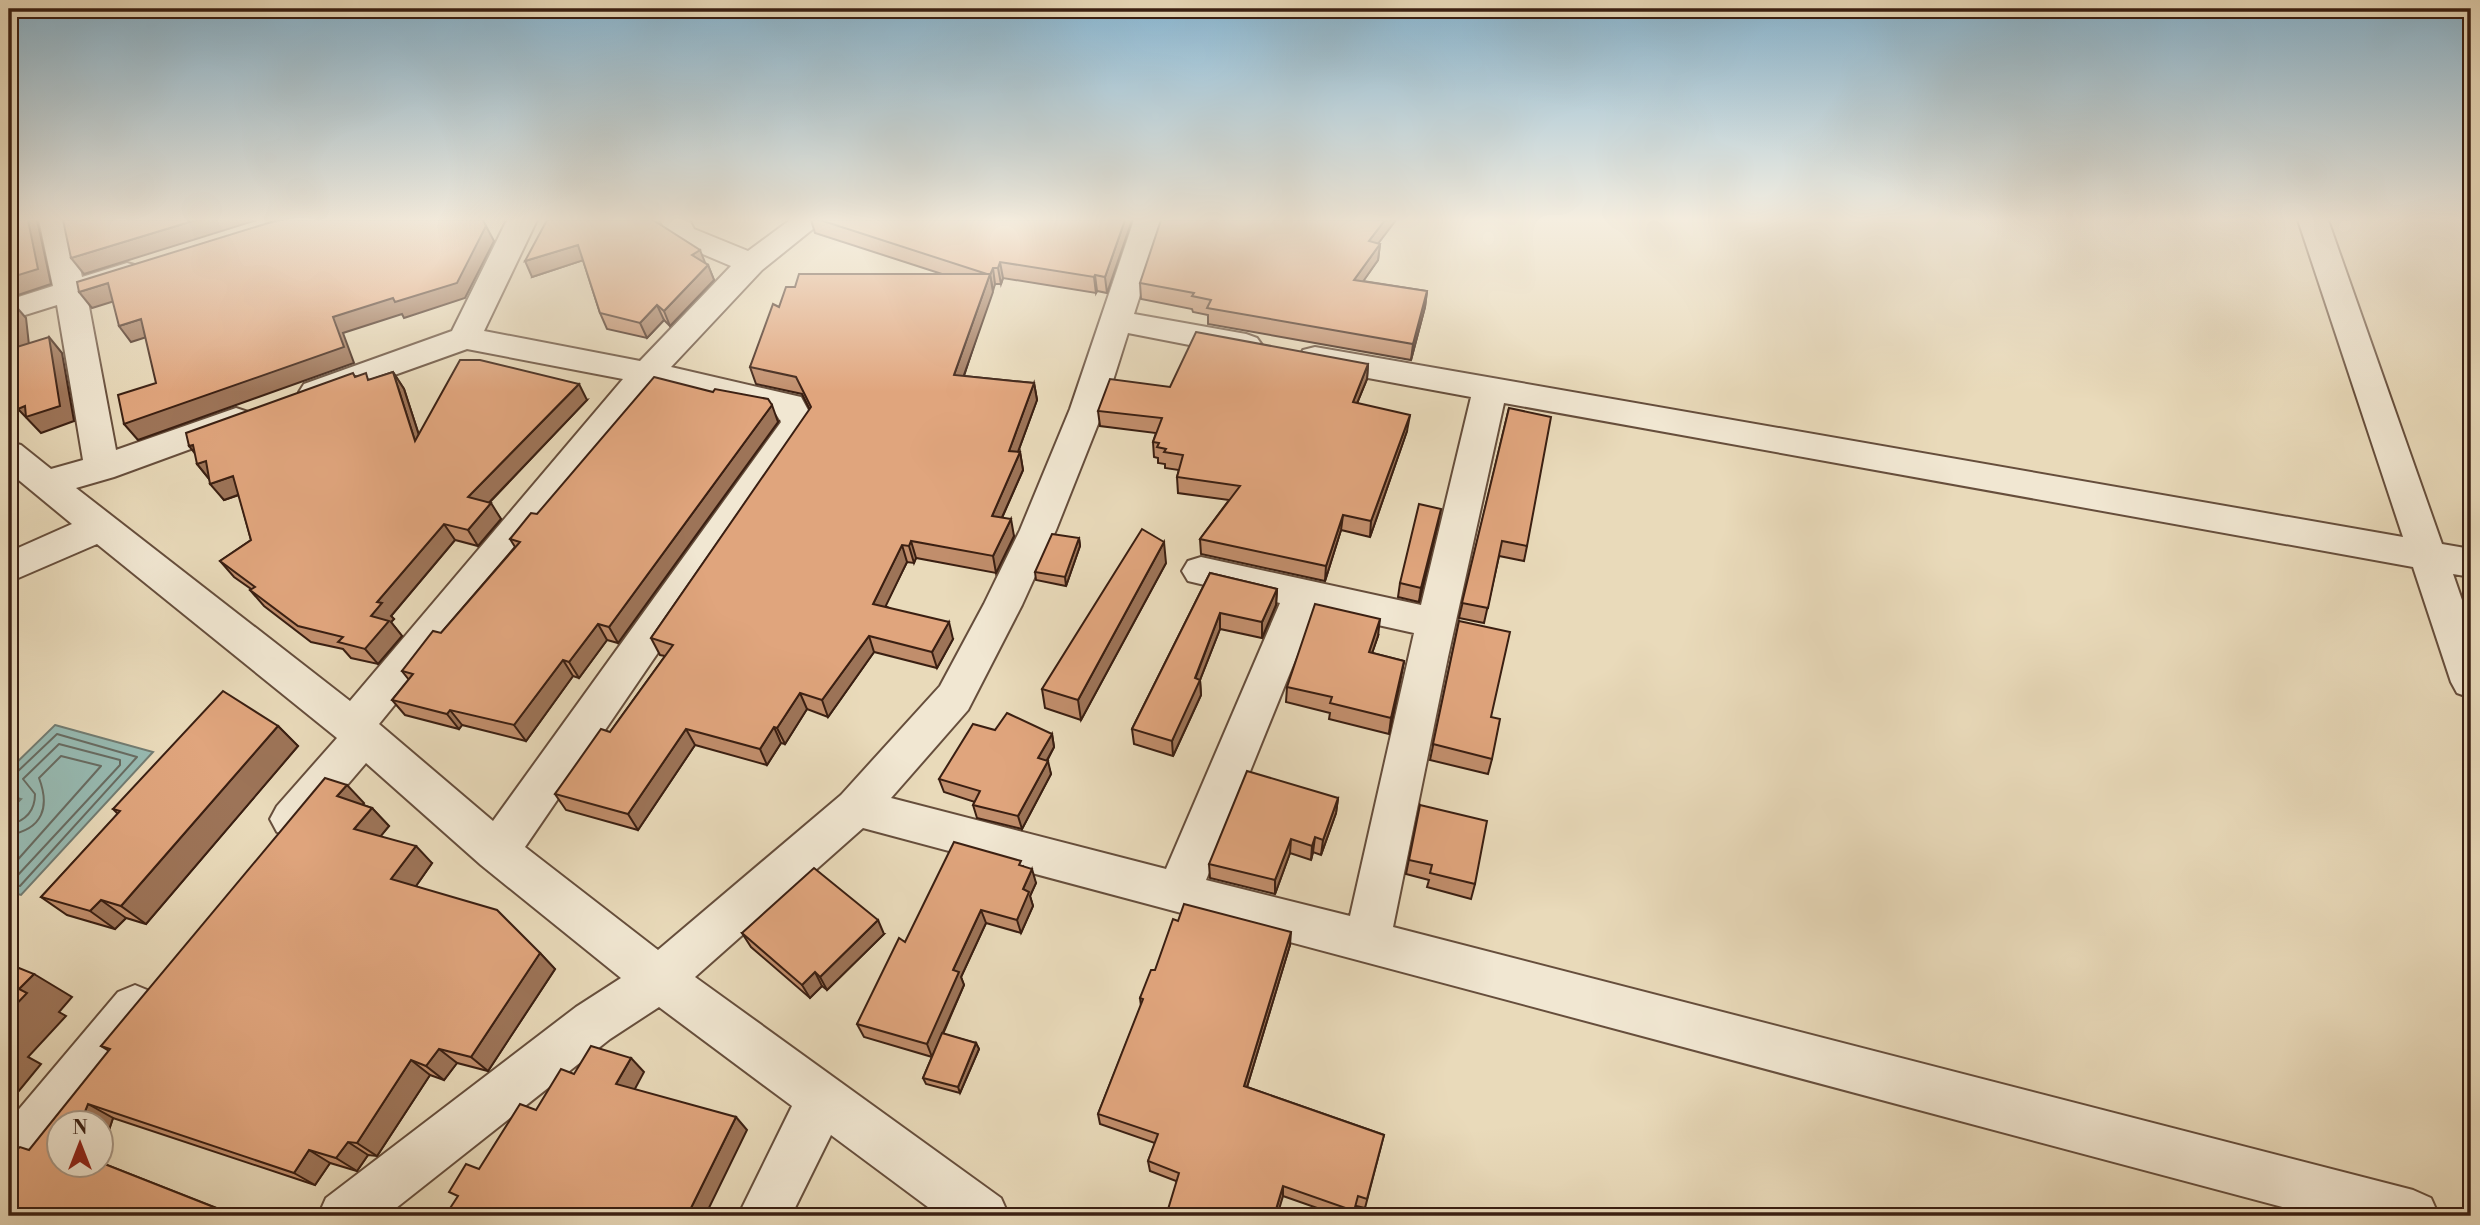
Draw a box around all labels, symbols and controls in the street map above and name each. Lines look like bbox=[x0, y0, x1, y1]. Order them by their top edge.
north arrow bbox=[46, 1110, 116, 1180]
text: N bbox=[72, 1116, 88, 1140]

